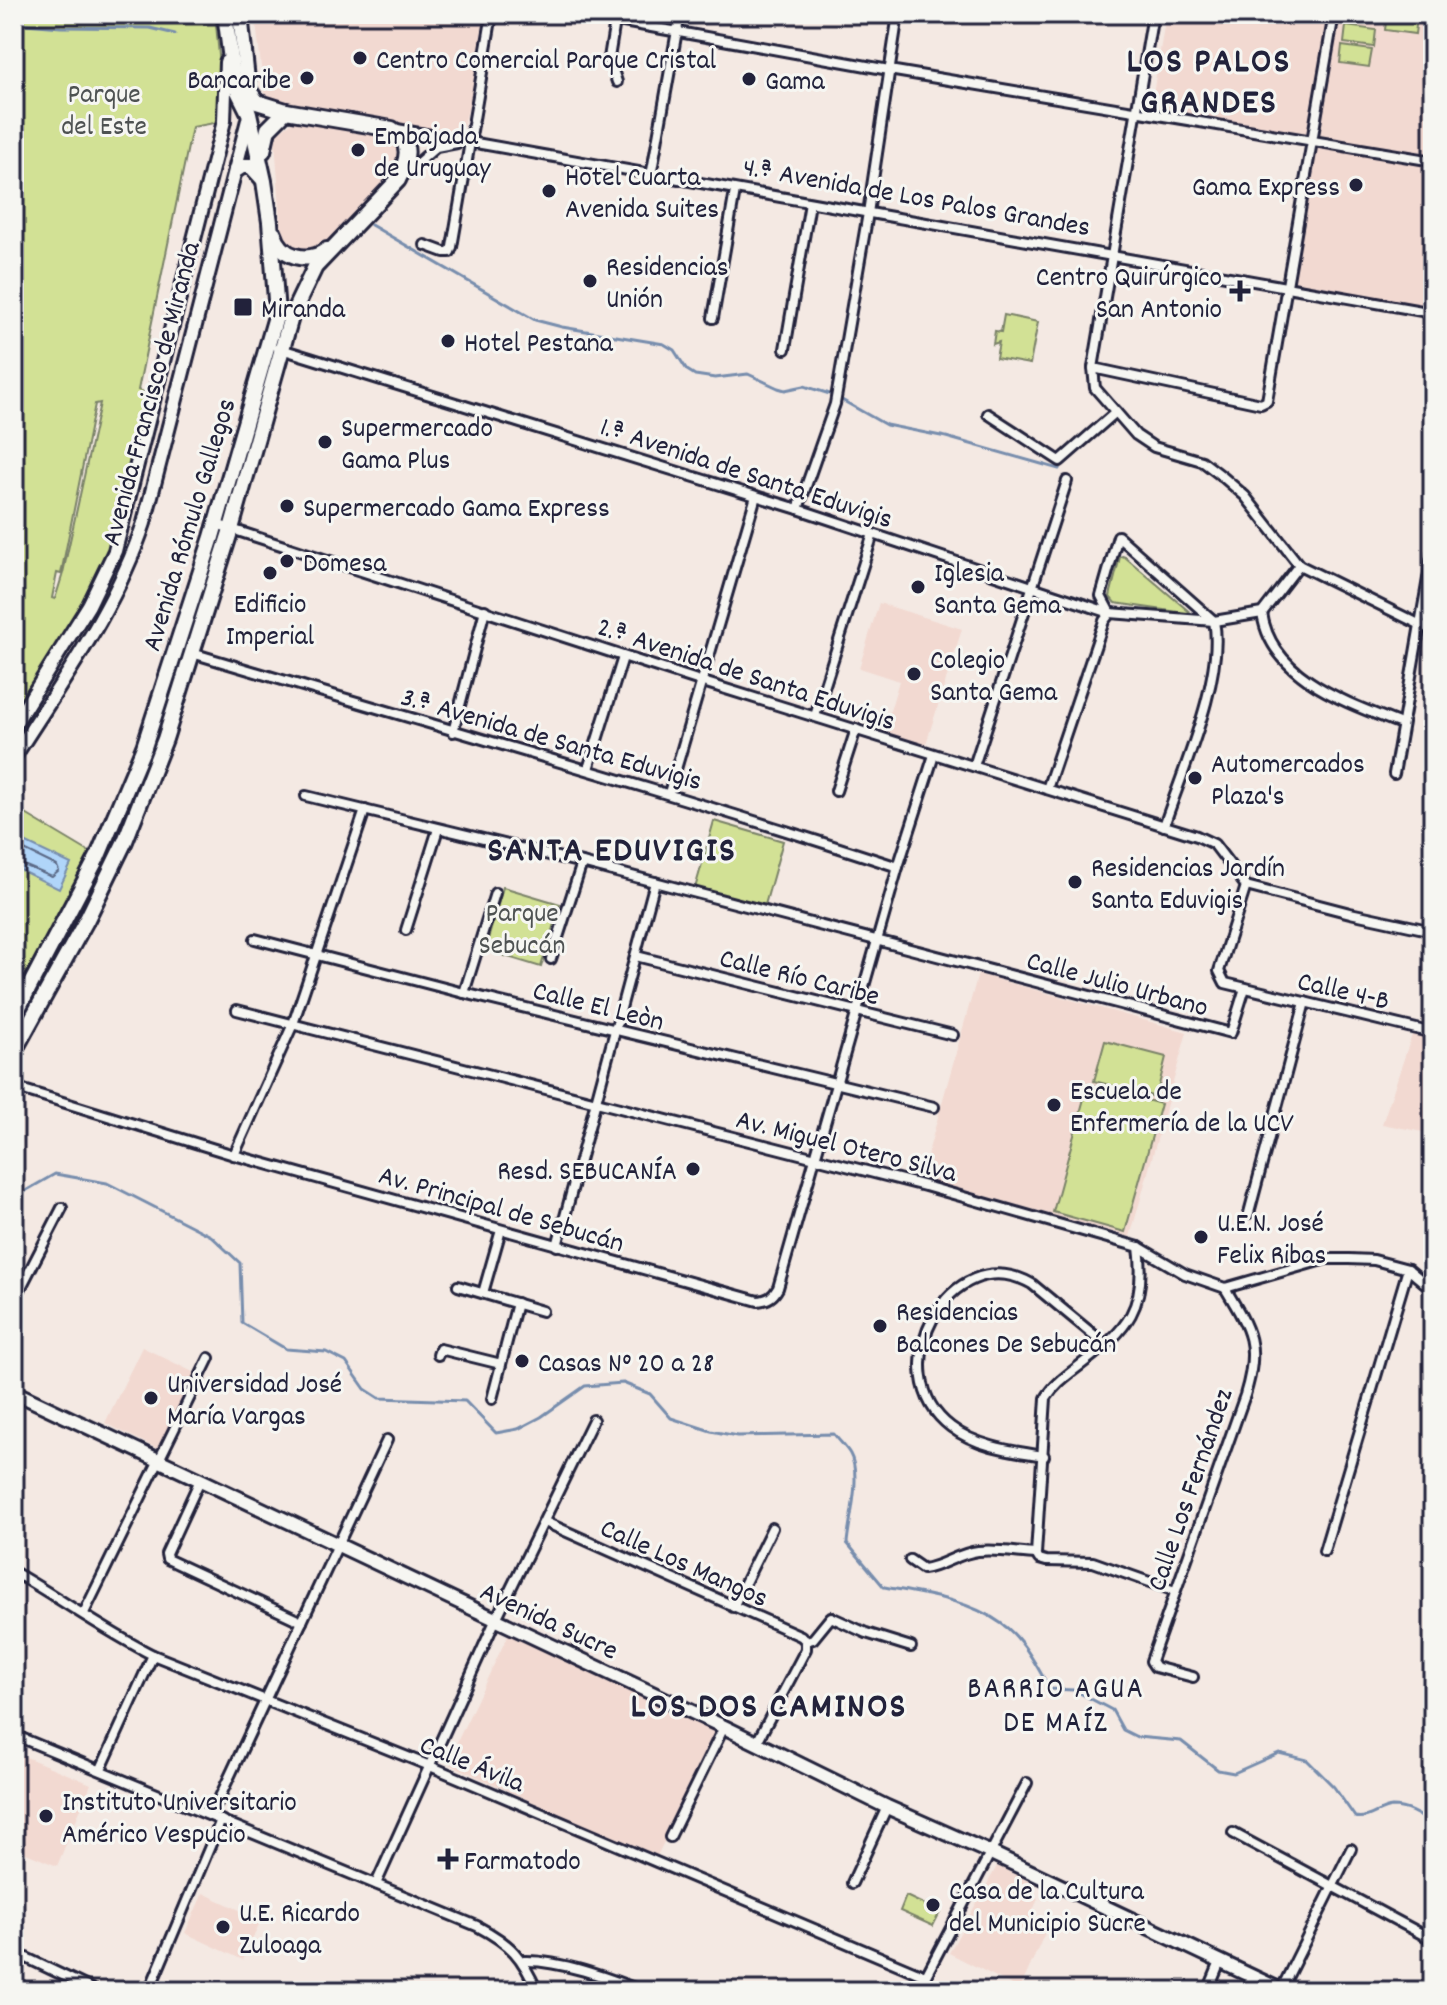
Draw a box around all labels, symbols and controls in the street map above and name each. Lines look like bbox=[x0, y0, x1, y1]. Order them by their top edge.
district label: LOS PALOS GRANDES bbox=[1127, 38, 1291, 131]
place label: Centro Comercial Parque Cristal bbox=[376, 43, 717, 83]
marker: Centro Comercial Parque Cristal bbox=[351, 49, 369, 67]
place label: Bancaribe bbox=[187, 63, 291, 103]
place label: Gama bbox=[765, 64, 826, 104]
marker: Bancaribe bbox=[298, 69, 316, 87]
marker: Gama bbox=[740, 70, 758, 88]
park label: Parque del Este bbox=[61, 77, 147, 149]
place label: Embajada de Uruguay bbox=[374, 119, 491, 191]
marker: Embajada de Uruguay bbox=[349, 141, 367, 159]
street label: 4.ª Avenida de Los Palos Grandes bbox=[739, 150, 1093, 250]
place label: Hotel Cuarta Avenida Suites bbox=[565, 160, 719, 232]
place label: Gama Express bbox=[1192, 170, 1340, 210]
marker: Gama Express bbox=[1347, 176, 1365, 194]
marker: Hotel Cuarta Avenida Suites bbox=[540, 182, 558, 200]
street label: Avenida Francisco de Miranda bbox=[94, 237, 214, 551]
place label: Residencias Unión bbox=[606, 250, 729, 322]
place label: Centro Quirúrgico San Antonio bbox=[1036, 260, 1222, 332]
marker: Residencias Unión bbox=[581, 272, 599, 290]
marker: Centro Quirúrgico San Antonio bbox=[1229, 280, 1251, 302]
place label: Miranda bbox=[261, 292, 346, 332]
marker: Miranda bbox=[232, 296, 254, 318]
place label: Hotel Pestana bbox=[464, 326, 614, 366]
marker: Hotel Pestana bbox=[439, 332, 457, 350]
street label: Avenida Rómulo Gallegos bbox=[134, 394, 249, 657]
street label: 1.ª Avenida de Santa Eduvigis bbox=[594, 410, 897, 542]
place label: Supermercado Gama Plus bbox=[341, 411, 493, 483]
marker: Supermercado Gama Plus bbox=[316, 433, 334, 451]
place label: Supermercado Gama Express bbox=[303, 491, 610, 531]
marker: Supermercado Gama Express bbox=[278, 497, 296, 515]
place label: Domesa bbox=[303, 546, 387, 586]
marker: Domesa bbox=[278, 552, 296, 570]
place label: Iglesia Santa Gema bbox=[934, 556, 1062, 628]
marker: Edificio Imperial bbox=[261, 564, 279, 582]
marker: Iglesia Santa Gema bbox=[909, 578, 927, 596]
place label: Edificio Imperial bbox=[226, 587, 315, 659]
street label: 2.ª Avenida de Santa Eduvigis bbox=[591, 610, 900, 744]
place label: Colegio Santa Gema bbox=[930, 643, 1058, 715]
marker: Colegio Santa Gema bbox=[905, 665, 923, 683]
street label: 3.ª Avenida de Santa Eduvigis bbox=[395, 680, 706, 804]
place label: Automercados Plaza's bbox=[1211, 747, 1365, 819]
marker: Automercados Plaza's bbox=[1186, 769, 1204, 787]
district label: SANTA EDUVIGIS bbox=[487, 827, 737, 879]
place label: Residencias Jardín Santa Eduvigis bbox=[1091, 851, 1285, 923]
marker: Residencias Jardín Santa Eduvigis bbox=[1066, 873, 1084, 891]
park label: Parque Sebucán bbox=[478, 896, 566, 968]
street label: Calle Río Caribe bbox=[715, 941, 883, 1019]
street label: Calle Julio Urbano bbox=[1021, 943, 1212, 1030]
street label: Calle 4-B bbox=[1293, 964, 1393, 1024]
street label: Calle El Leòn bbox=[528, 973, 668, 1044]
place label: Escuela de Enfermería de la UCV bbox=[1070, 1074, 1294, 1146]
marker: Escuela de Enfermería de la UCV bbox=[1045, 1096, 1063, 1114]
street label: Av. Miguel Otero Silva bbox=[731, 1102, 961, 1196]
place label: Resd. SEBUCANÍA bbox=[497, 1154, 677, 1194]
street label: Av. Principal de Sebucán bbox=[373, 1158, 628, 1266]
marker: Resd. SEBUCANÍA bbox=[684, 1160, 702, 1178]
place label: U.E.N. José Felix Ribas bbox=[1217, 1206, 1326, 1278]
marker: U.E.N. José Felix Ribas bbox=[1192, 1228, 1210, 1246]
place label: Residencias Balcones De Sebucán bbox=[896, 1295, 1116, 1367]
marker: Residencias Balcones De Sebucán bbox=[871, 1317, 889, 1335]
place label: Casas N° 20 a 28 bbox=[538, 1346, 714, 1386]
marker: Casas N° 20 a 28 bbox=[513, 1352, 531, 1370]
place label: Universidad José María Vargas bbox=[167, 1367, 342, 1439]
street label: Calle Los Fernández bbox=[1139, 1383, 1246, 1597]
marker: Universidad José María Vargas bbox=[142, 1389, 160, 1407]
street label: Calle Los Mangos bbox=[593, 1511, 773, 1620]
street label: Avenida Sucre bbox=[472, 1574, 624, 1673]
district label: BARRIO AGUA DE MAÍZ bbox=[967, 1670, 1145, 1747]
district label: LOS DOS CAMINOS bbox=[631, 1683, 907, 1735]
street label: Calle Ávila bbox=[413, 1727, 530, 1806]
place label: Instituto Universitario Américo Vespucio bbox=[62, 1785, 297, 1857]
marker: Instituto Universitario Américo Vespucio bbox=[37, 1807, 55, 1825]
place label: Farmatodo bbox=[464, 1844, 581, 1884]
marker: Farmatodo bbox=[439, 1850, 457, 1868]
place label: Casa de la Cultura del Municipio Sucre bbox=[949, 1874, 1146, 1946]
place label: U.E. Ricardo Zuloaga bbox=[239, 1896, 360, 1968]
marker: Casa de la Cultura del Municipio Sucre bbox=[924, 1896, 942, 1914]
marker: U.E. Ricardo Zuloaga bbox=[214, 1918, 232, 1936]

